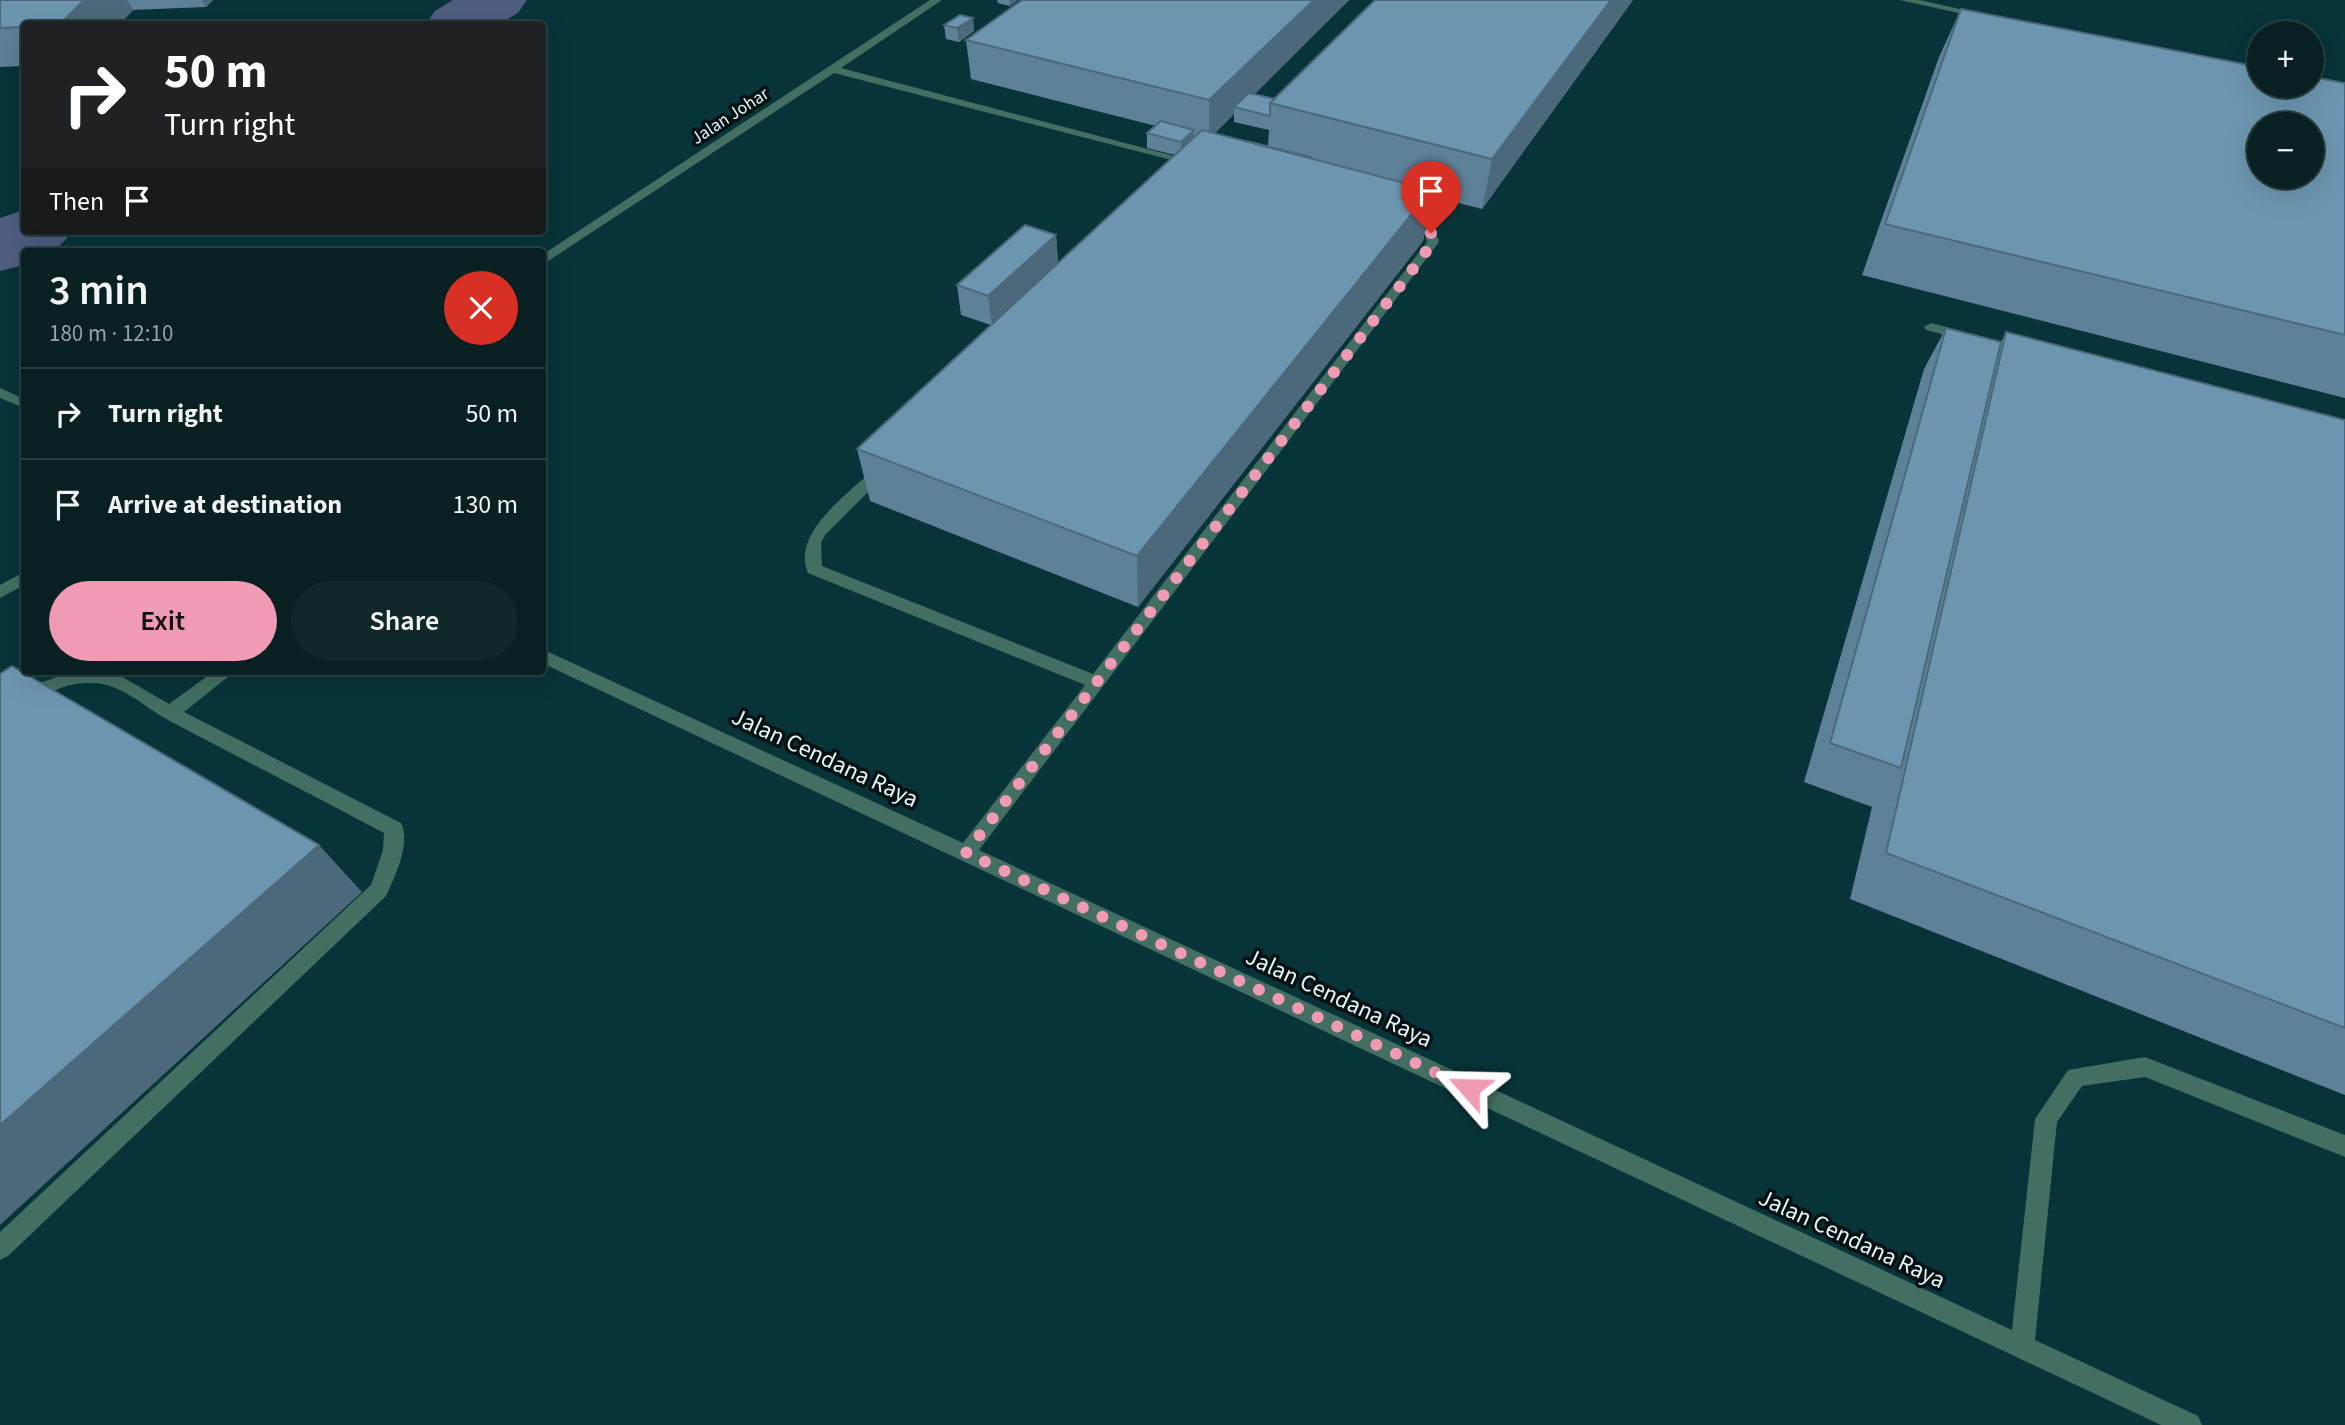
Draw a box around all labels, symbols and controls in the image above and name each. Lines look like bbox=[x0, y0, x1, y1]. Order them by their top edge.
map controls bbox=[2247, 21, 2324, 189]
button: + bbox=[2247, 21, 2324, 98]
text: 50 m bbox=[164, 37, 268, 107]
icon: right bbox=[49, 49, 140, 140]
street label: Jalan Johar bbox=[686, 81, 774, 151]
text: Turn right bbox=[164, 102, 295, 148]
button: − bbox=[2247, 112, 2324, 189]
pin bbox=[1401, 161, 1461, 233]
icon: arrive bbox=[1412, 172, 1450, 210]
icon: arrive bbox=[118, 182, 156, 220]
text: Then bbox=[49, 183, 104, 220]
text: 3 min bbox=[49, 261, 149, 321]
button: close bbox=[444, 271, 518, 345]
text: 180 m · 12:10 bbox=[49, 317, 173, 350]
icon: right bbox=[49, 395, 87, 433]
text: Turn right bbox=[108, 395, 223, 432]
text: 50 m bbox=[465, 395, 518, 432]
icon: arrive bbox=[49, 486, 87, 524]
text: Arrive at destination bbox=[108, 486, 342, 523]
text: 130 m bbox=[452, 486, 518, 523]
button: Exit bbox=[49, 581, 277, 661]
button: Share bbox=[291, 581, 518, 661]
street label: Jalan Cendana Raya bbox=[726, 699, 924, 817]
street label: Jalan Cendana Raya bbox=[1240, 939, 1438, 1057]
position arrow bbox=[1432, 1051, 1506, 1125]
street label: Jalan Cendana Raya bbox=[1753, 1180, 1951, 1298]

